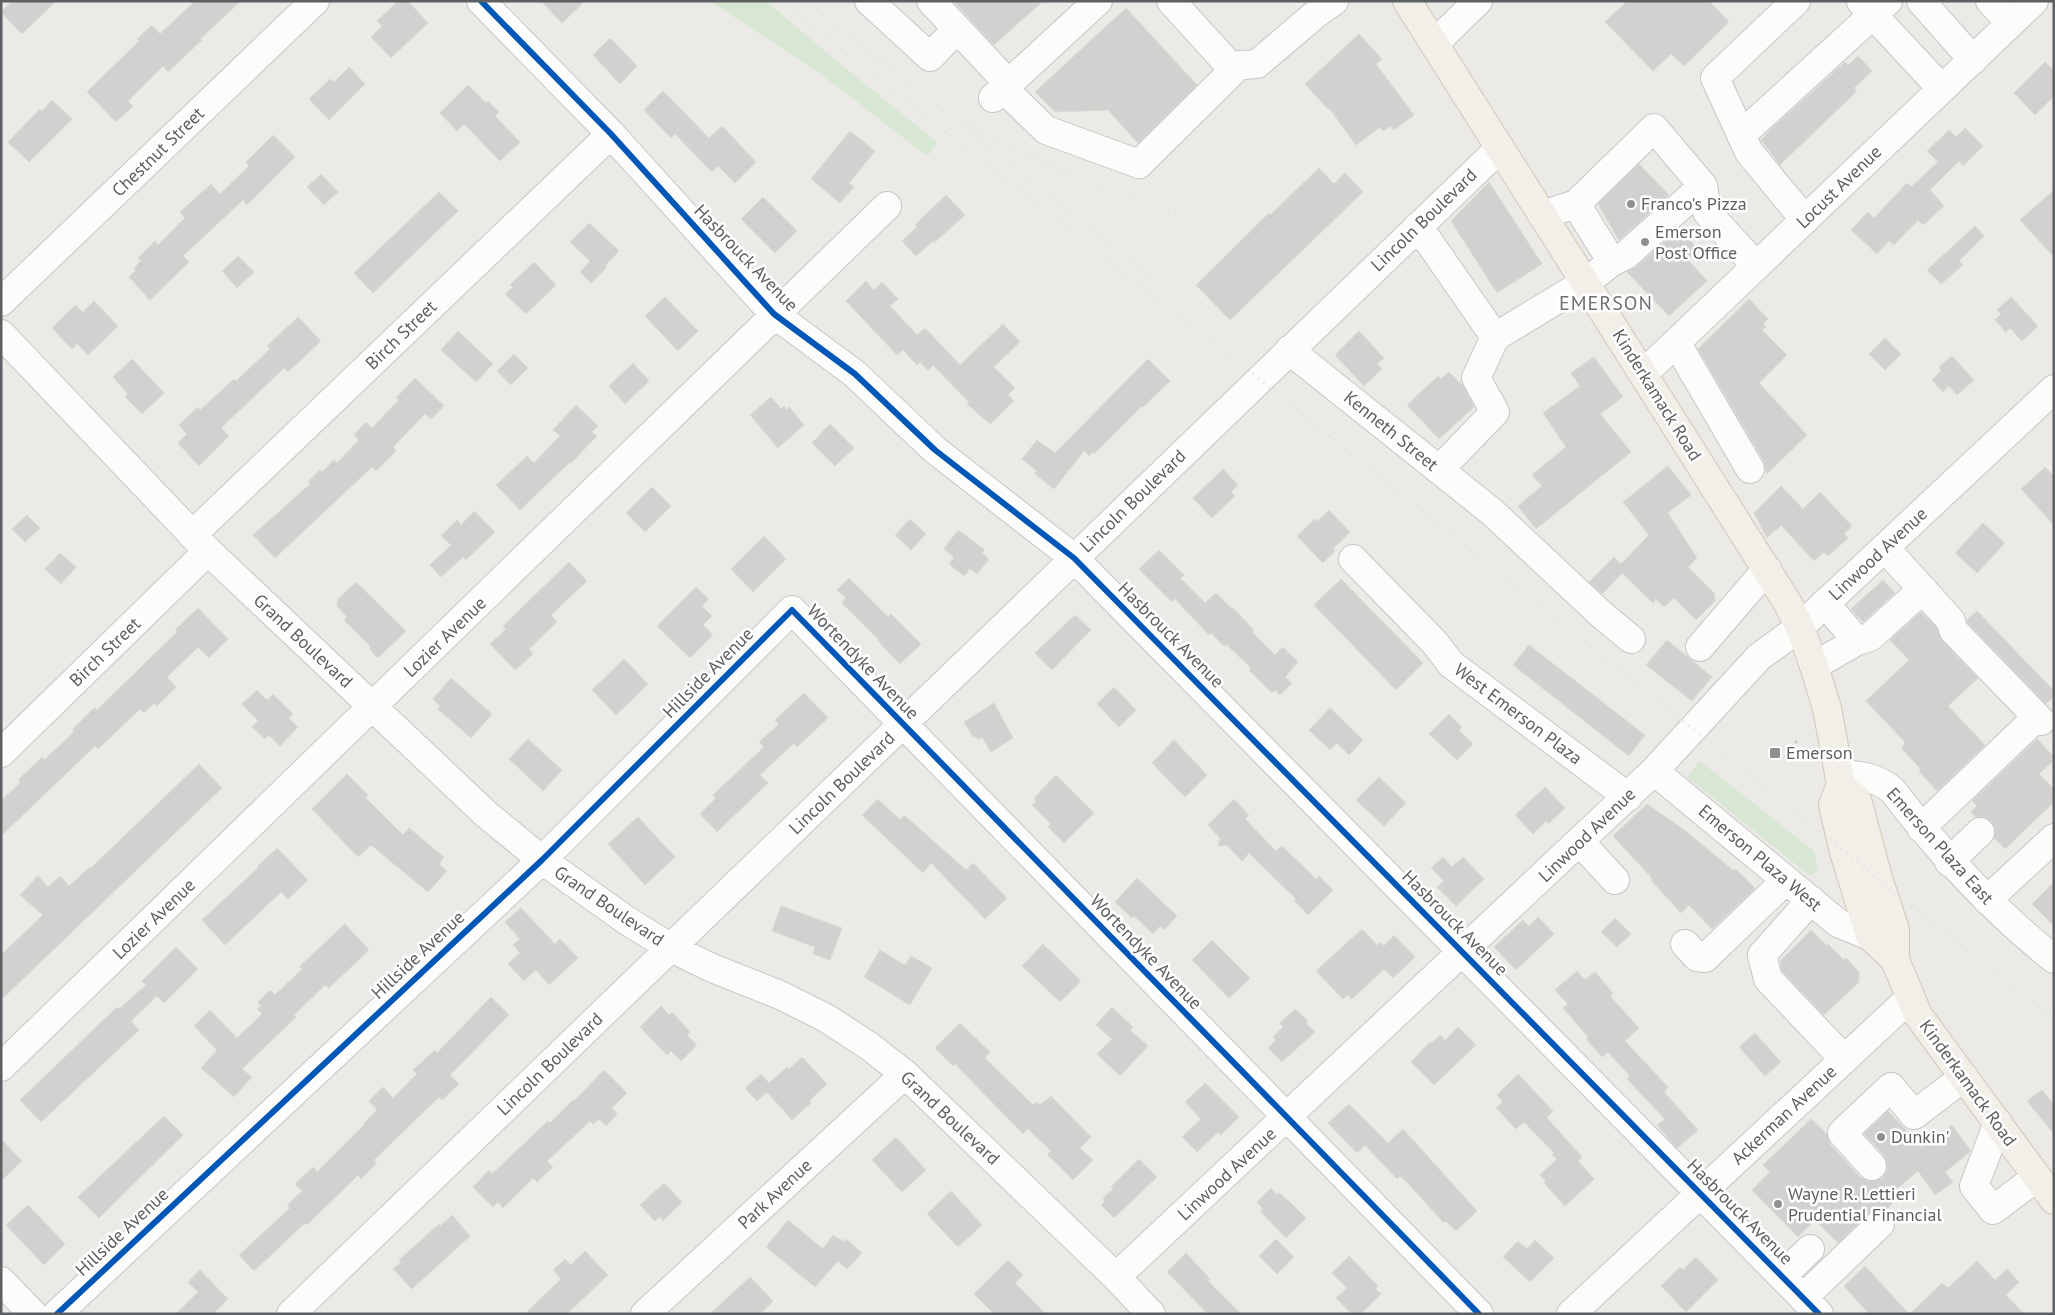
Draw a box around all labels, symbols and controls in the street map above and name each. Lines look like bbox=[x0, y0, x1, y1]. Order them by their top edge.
street label: Chestnut Street bbox=[107, 102, 209, 201]
street label: Locust Avenue bbox=[1791, 140, 1886, 233]
street label: Lincoln Boulevard bbox=[1366, 163, 1481, 276]
place label: Franco's Pizza bbox=[1641, 192, 1747, 215]
marker: Franco's Pizza bbox=[1625, 198, 1637, 210]
street label: Hasbrouck Avenue bbox=[689, 199, 803, 316]
place label: Emerson Post Office bbox=[1655, 220, 1737, 264]
marker: Emerson Post Office bbox=[1639, 236, 1651, 248]
district label: EMERSON bbox=[1559, 290, 1653, 316]
street label: Birch Street bbox=[360, 295, 441, 374]
street label: Kinderkamack Road bbox=[1608, 325, 1707, 465]
street label: Kenneth Street bbox=[1339, 386, 1443, 476]
street label: Lincoln Boulevard bbox=[1075, 444, 1190, 557]
street label: Linwood Avenue bbox=[1824, 502, 1932, 605]
street label: Hasbrouck Avenue bbox=[1114, 577, 1229, 692]
street label: Grand Boulevard bbox=[249, 589, 358, 693]
street label: Lozier Avenue bbox=[398, 591, 491, 682]
street label: Wortendyke Avenue bbox=[802, 599, 924, 724]
street label: Birch Street bbox=[64, 612, 145, 691]
street label: Hillside Avenue bbox=[657, 622, 758, 723]
street label: West Emerson Plaza bbox=[1450, 658, 1587, 769]
street label: Lincoln Boulevard bbox=[784, 726, 899, 839]
place label: Emerson bbox=[1786, 741, 1853, 764]
marker: Emerson bbox=[1768, 746, 1782, 760]
street label: Linwood Avenue bbox=[1533, 782, 1640, 887]
street label: Emerson Plaza East bbox=[1882, 782, 1999, 909]
street label: Emerson Plaza West bbox=[1694, 799, 1827, 916]
street label: Grand Boulevard bbox=[550, 860, 669, 951]
street label: Hasbrouck Avenue bbox=[1398, 865, 1513, 980]
street label: Lozier Avenue bbox=[107, 873, 200, 964]
street label: Wortendyke Avenue bbox=[1085, 889, 1207, 1014]
street label: Hillside Avenue bbox=[366, 906, 469, 1004]
street label: Lincoln Boulevard bbox=[492, 1007, 607, 1120]
street label: Kinderkamack Road bbox=[1915, 1015, 2022, 1150]
street label: Ackerman Avenue bbox=[1726, 1060, 1841, 1169]
street label: Grand Boulevard bbox=[896, 1066, 1005, 1170]
street label: Linwood Avenue bbox=[1173, 1122, 1281, 1225]
place label: Dunkin' bbox=[1891, 1125, 1950, 1148]
marker: Dunkin' bbox=[1875, 1131, 1887, 1143]
street label: Park Avenue bbox=[733, 1154, 817, 1234]
street label: Hasbrouck Avenue bbox=[1683, 1154, 1798, 1269]
place label: Wayne R. Lettieri Prudential Financial bbox=[1788, 1182, 1942, 1226]
street label: Hillside Avenue bbox=[70, 1183, 173, 1281]
marker: Wayne R. Lettieri Prudential Financial bbox=[1772, 1198, 1784, 1210]

